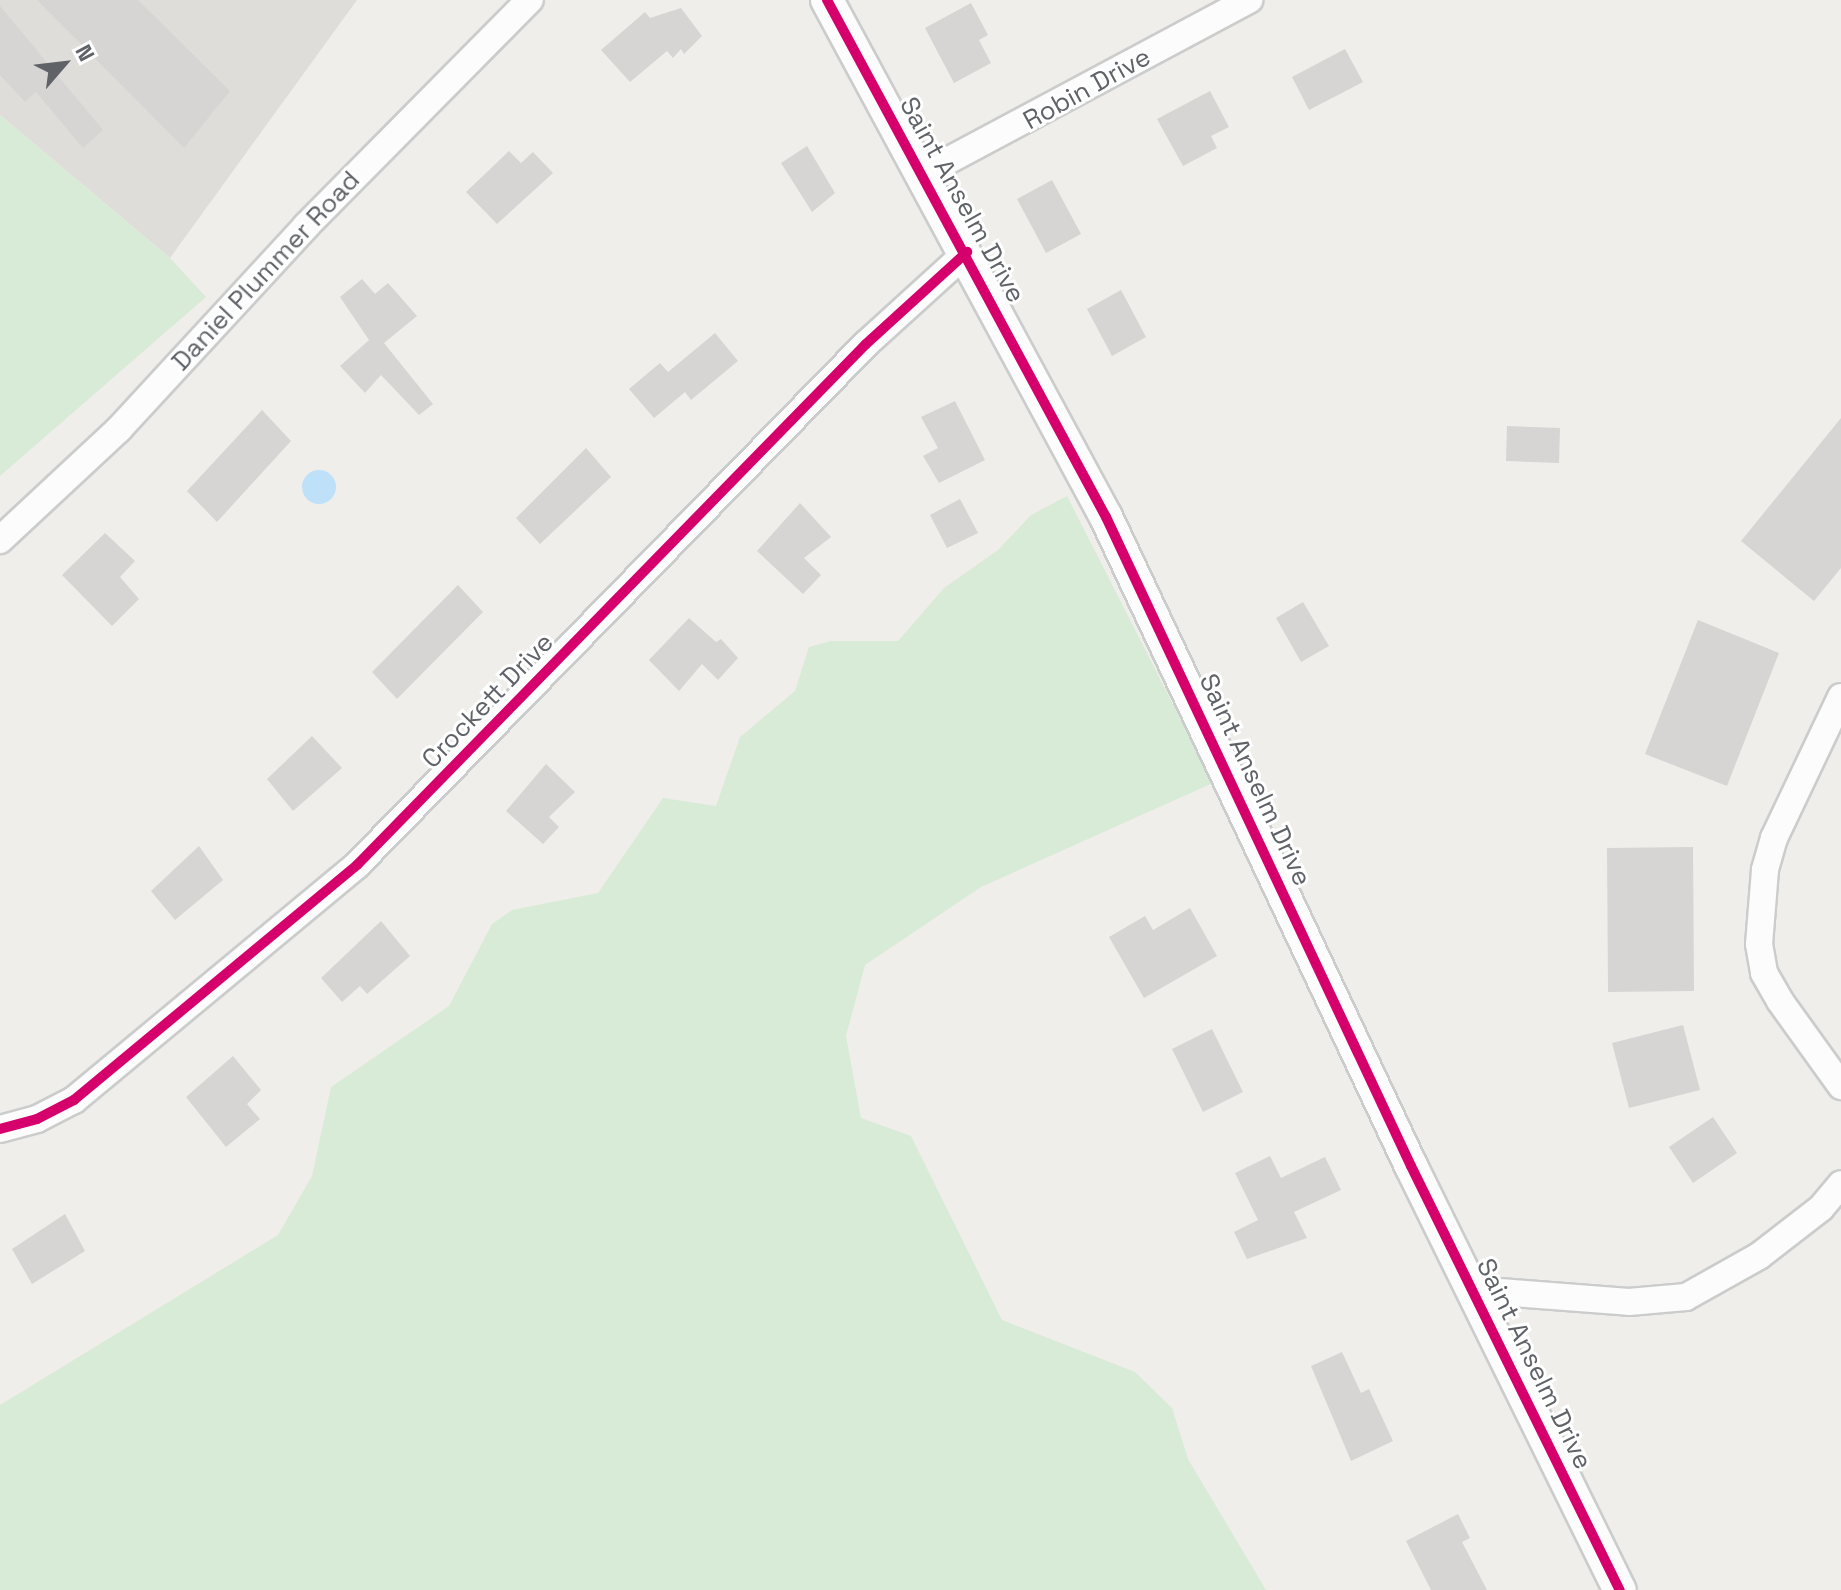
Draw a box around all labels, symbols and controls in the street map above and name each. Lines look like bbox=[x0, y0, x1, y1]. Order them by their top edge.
north arrow bbox=[24, 24, 104, 104]
text: N bbox=[69, 40, 101, 66]
street label: Robin Drive bbox=[1018, 41, 1156, 137]
street label: Saint Anselm Drive bbox=[892, 92, 1032, 308]
street label: Daniel Plummer Road bbox=[166, 165, 366, 377]
street label: Crockett Drive bbox=[416, 627, 560, 775]
street label: Saint Anselm Drive bbox=[1192, 669, 1318, 891]
street label: Saint Anselm Drive bbox=[1469, 1254, 1599, 1474]

